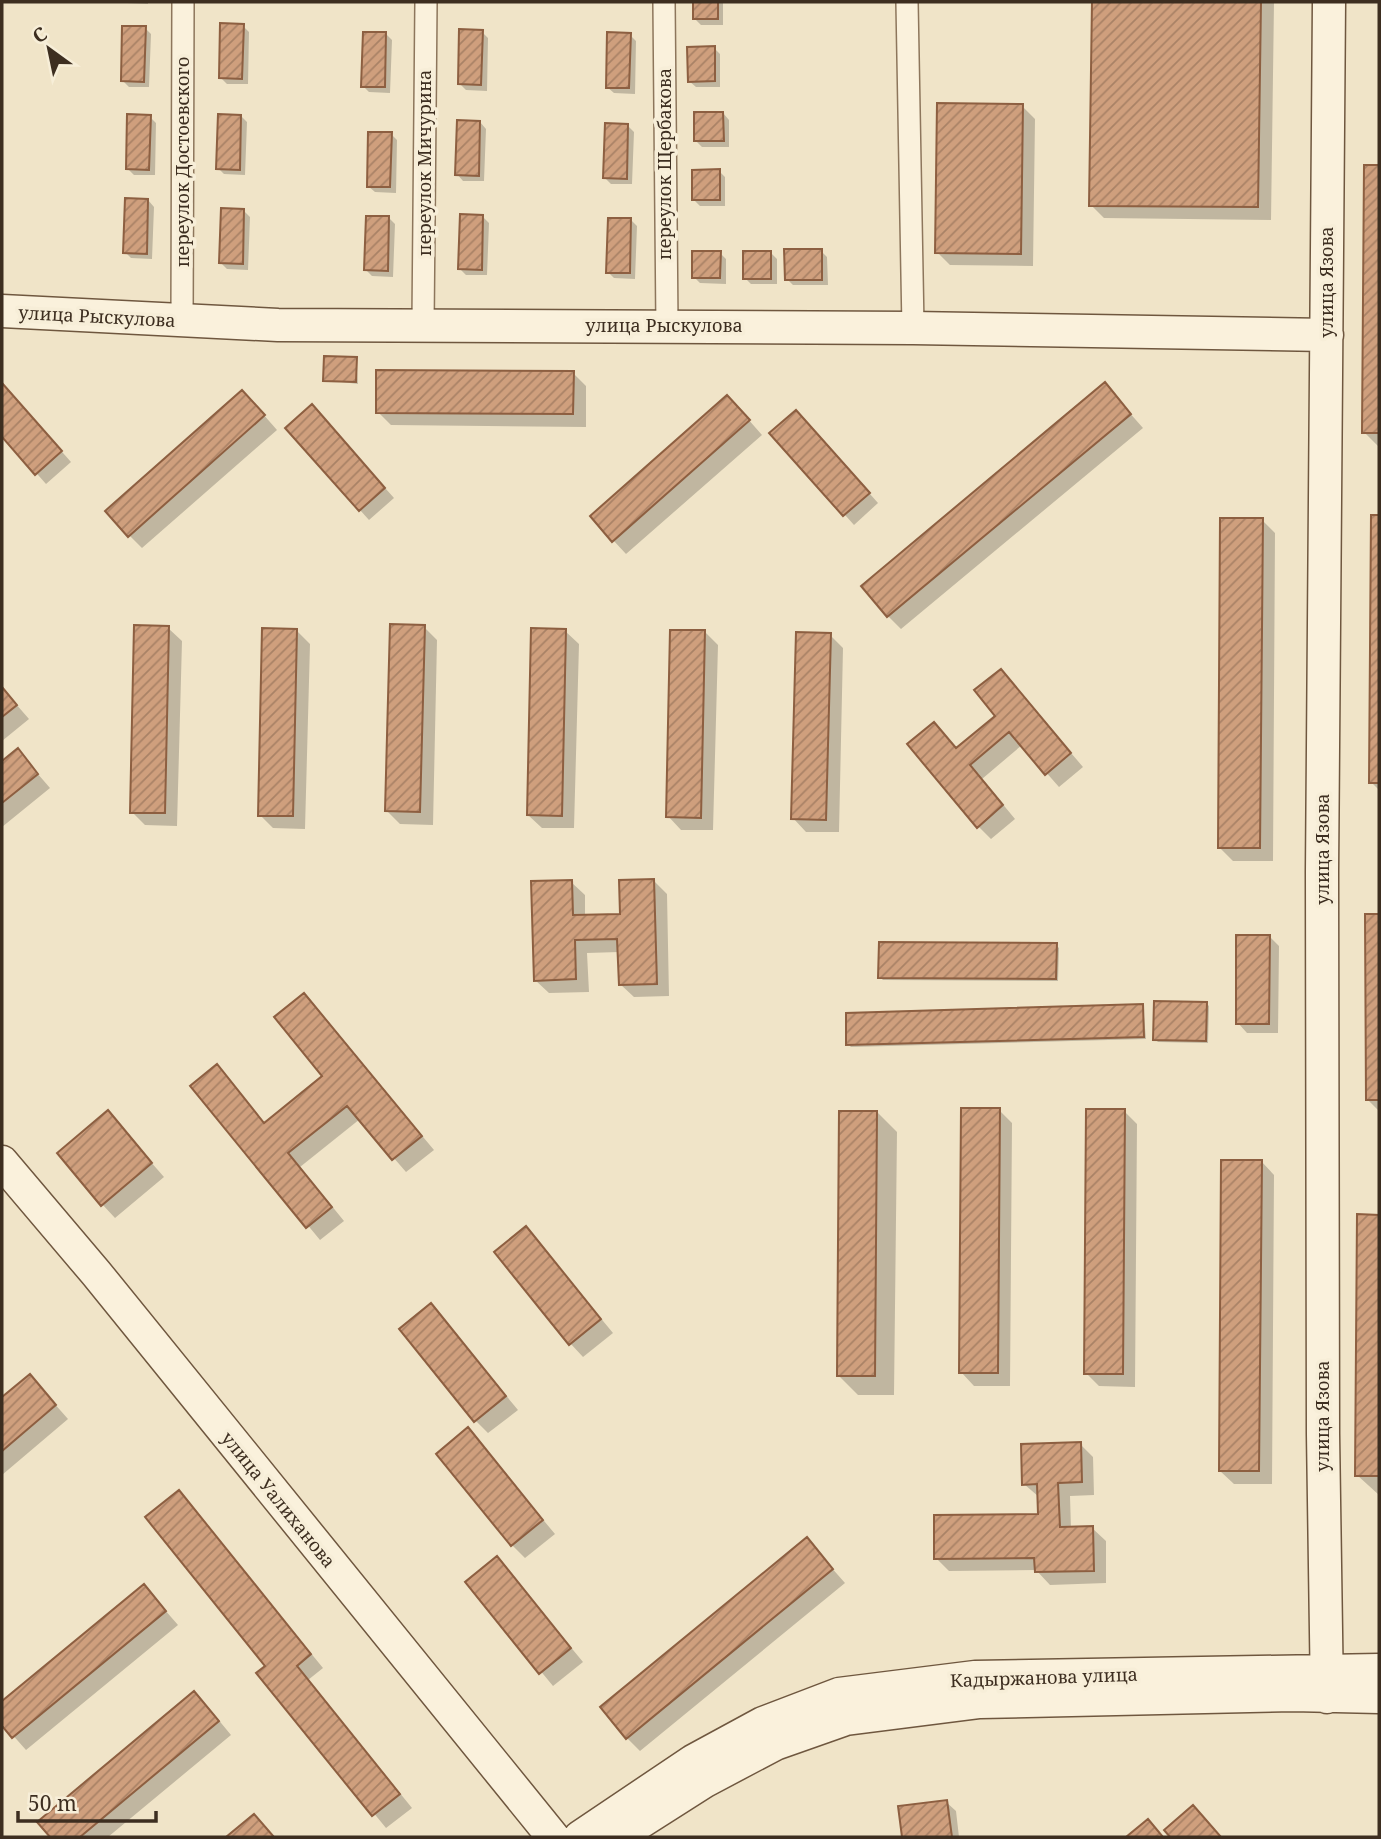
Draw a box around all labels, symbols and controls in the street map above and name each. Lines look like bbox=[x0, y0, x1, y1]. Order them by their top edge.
north arrow bbox=[14, 14, 84, 84]
text: С bbox=[27, 20, 52, 49]
street label: переулок Достоевского bbox=[170, 57, 194, 267]
street label: переулок Щербакова bbox=[652, 68, 676, 260]
street label: переулок Мичурина bbox=[412, 70, 436, 256]
street label: улица Язова bbox=[1314, 226, 1338, 338]
street label: улица Рыскулова bbox=[18, 300, 176, 332]
street label: улица Рыскулова bbox=[585, 313, 743, 337]
street label: улица Язова bbox=[1310, 793, 1334, 905]
street label: улица Язова bbox=[1310, 1360, 1334, 1472]
street label: улица Уалиханова bbox=[216, 1426, 341, 1572]
street label: Кадыржанова улица bbox=[950, 1662, 1138, 1692]
scale bar bbox=[18, 1780, 156, 1824]
text: 50 m bbox=[28, 1789, 77, 1817]

